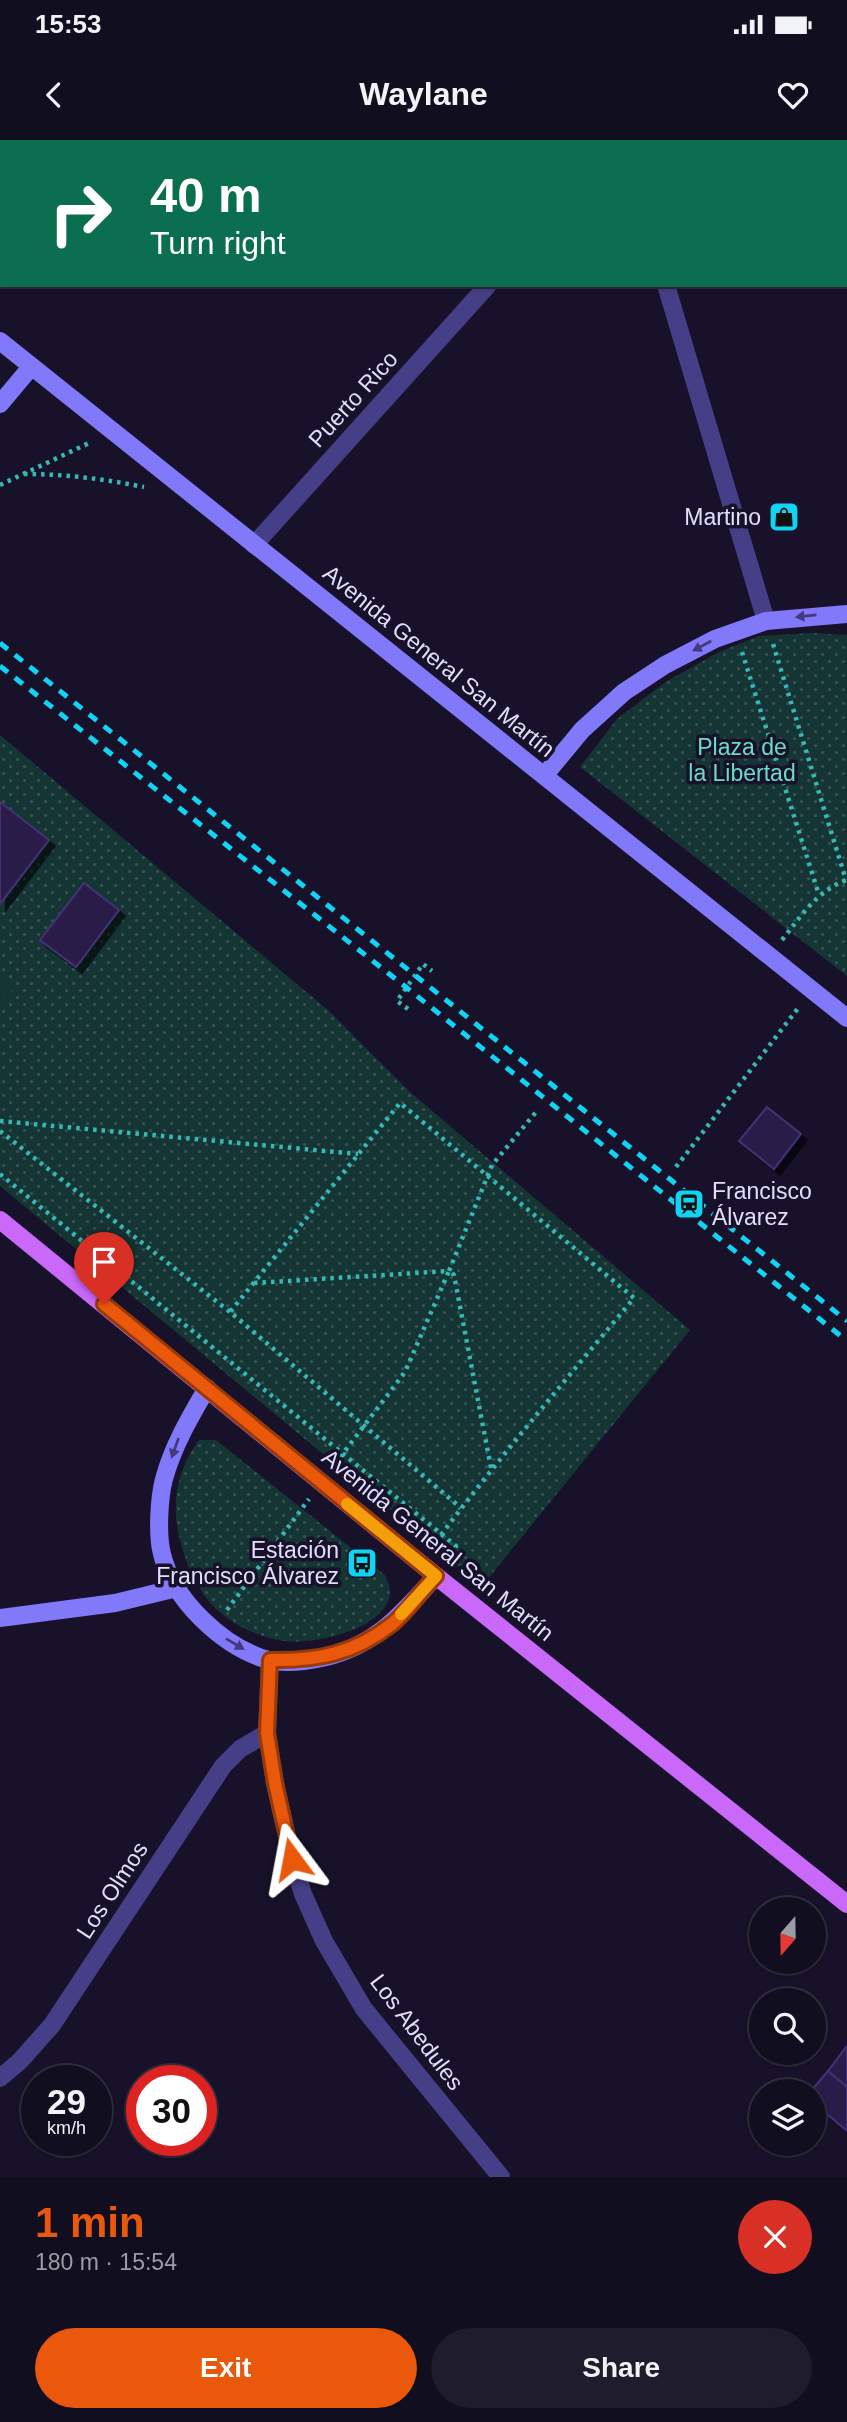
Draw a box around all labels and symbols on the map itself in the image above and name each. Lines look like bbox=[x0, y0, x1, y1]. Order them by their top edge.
street label: Puerto Rico bbox=[303, 346, 403, 452]
shop icon: Martino bbox=[767, 500, 801, 534]
place label: Martino bbox=[684, 504, 761, 530]
street label: Avenida General San Martín bbox=[318, 560, 560, 762]
one-way arrow bbox=[795, 611, 817, 622]
one-way arrow bbox=[693, 640, 712, 652]
park label: Plaza de la Libertad bbox=[688, 734, 796, 786]
place label: Francisco Álvarez bbox=[712, 1178, 812, 1230]
station icon: Francisco Álvarez bbox=[672, 1187, 706, 1221]
pin bbox=[74, 1232, 134, 1304]
one-way arrow bbox=[169, 1437, 180, 1458]
street label: Avenida General San Martín bbox=[317, 1444, 559, 1646]
place label: Estación Francisco Álvarez bbox=[156, 1537, 339, 1589]
bus stop icon: Estación Francisco Álvarez bbox=[345, 1546, 379, 1580]
one-way arrow bbox=[226, 1638, 245, 1651]
position arrow bbox=[255, 1822, 329, 1896]
street label: Los Olmos bbox=[71, 1837, 153, 1943]
north arrow bbox=[749, 1897, 826, 1974]
street label: Los Abedules bbox=[365, 1969, 469, 2095]
speed limit sign: 30 bbox=[126, 2065, 217, 2156]

